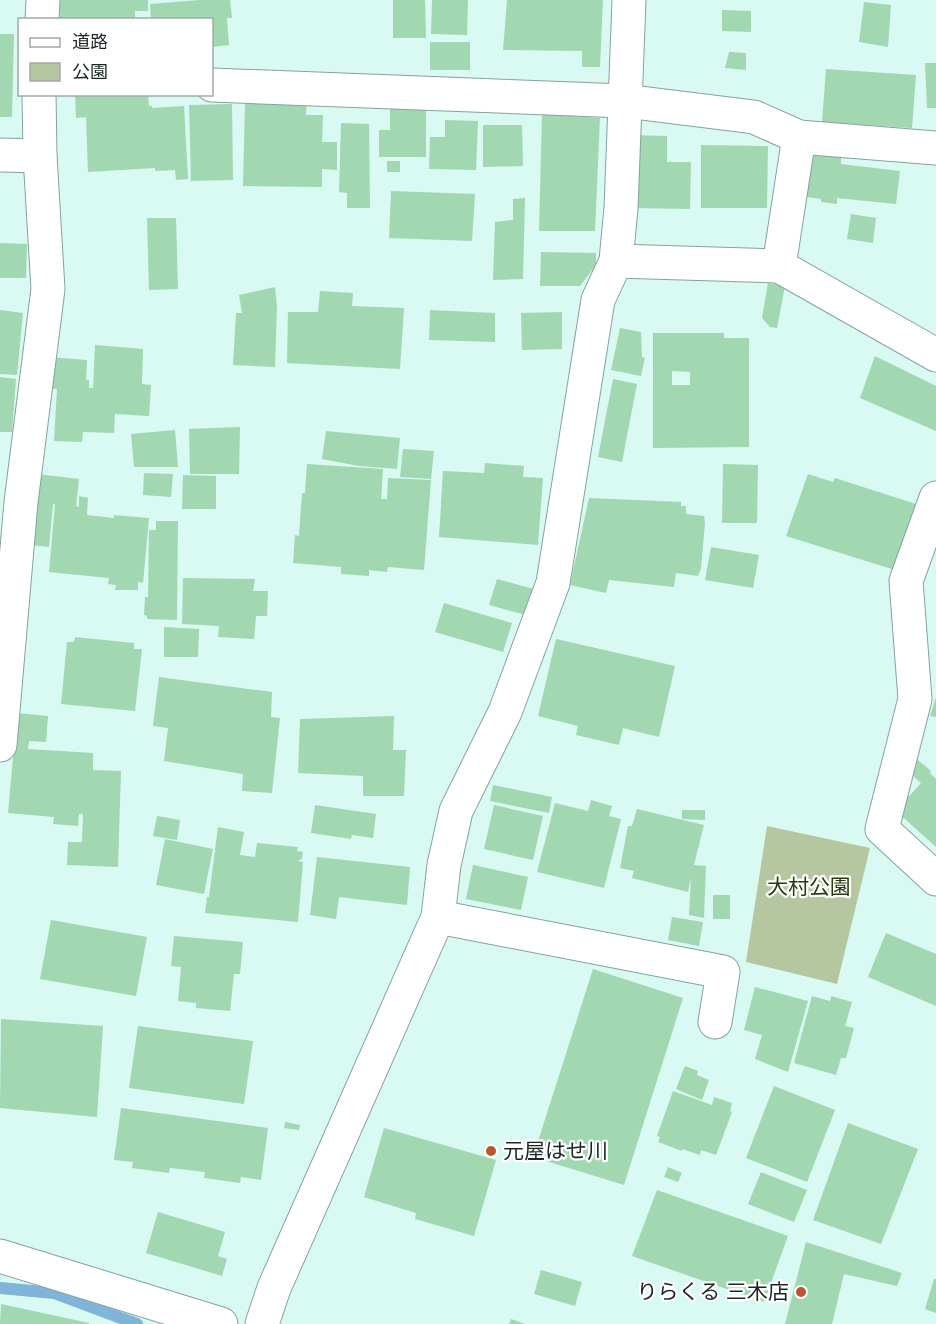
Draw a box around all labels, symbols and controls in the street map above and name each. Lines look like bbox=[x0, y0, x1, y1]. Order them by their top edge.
legend bbox=[18, 18, 213, 96]
text: 道路 bbox=[72, 32, 108, 52]
text: 公園 bbox=[72, 62, 108, 82]
park label: 大村公園 bbox=[767, 875, 851, 898]
place label: 元屋はせ川 bbox=[503, 1139, 608, 1162]
marker: 元屋はせ川 bbox=[484, 1144, 498, 1158]
place label: りらくる 三木店 bbox=[637, 1280, 789, 1303]
marker: りらくる 三木店 bbox=[794, 1285, 808, 1299]

